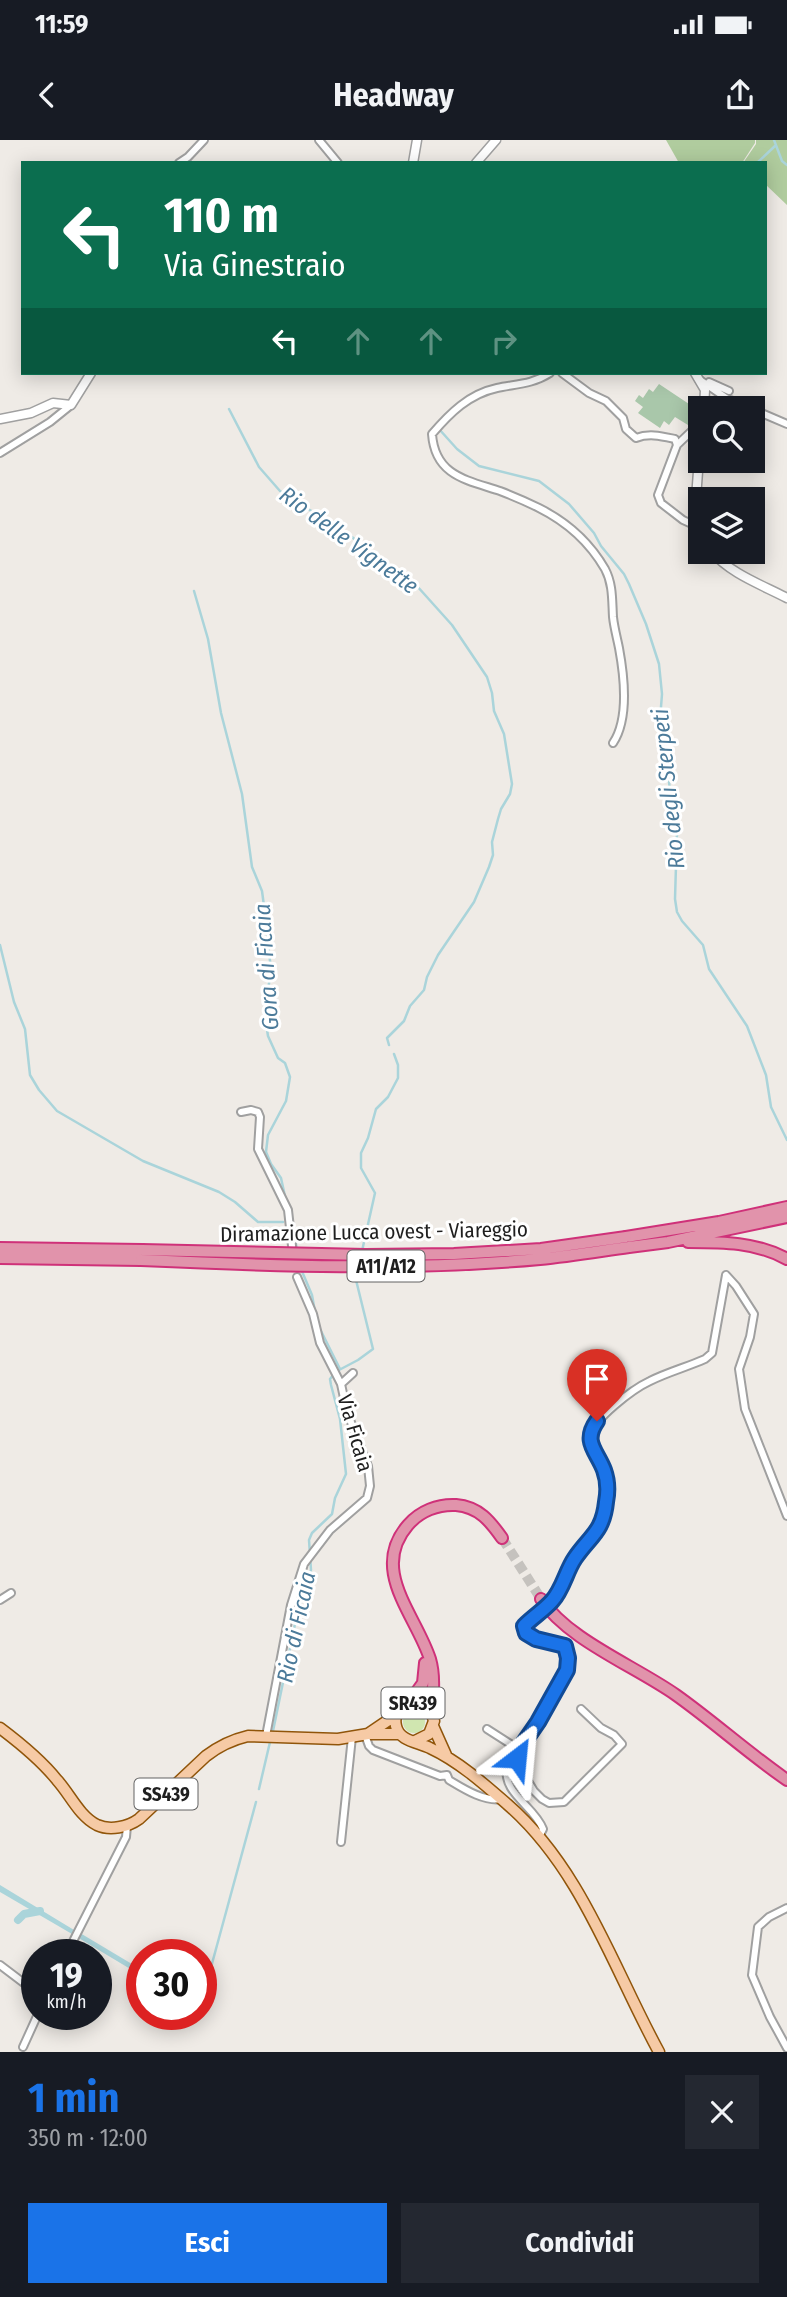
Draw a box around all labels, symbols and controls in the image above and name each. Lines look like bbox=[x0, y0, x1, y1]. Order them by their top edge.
text: 11:59 bbox=[35, 9, 89, 40]
icon: back bbox=[28, 76, 66, 114]
text: Headway bbox=[333, 76, 454, 114]
icon: share bbox=[721, 76, 759, 114]
text: 110 m bbox=[164, 186, 279, 245]
icon: left bbox=[49, 189, 140, 280]
text: Via Ginestraio bbox=[164, 246, 346, 284]
icon: left bbox=[266, 322, 304, 360]
icon: ahead bbox=[339, 322, 377, 360]
icon: ahead bbox=[412, 322, 450, 360]
icon: right bbox=[485, 322, 523, 360]
map controls bbox=[688, 396, 765, 564]
button: search bbox=[688, 396, 765, 473]
water label: Rio delle Vignette bbox=[274, 480, 424, 600]
button: layers bbox=[688, 487, 765, 564]
water label: Rio degli Sterpeti bbox=[646, 707, 690, 871]
water label: Gora di Ficaia bbox=[248, 903, 284, 1031]
street label: Diramazione Lucca ovest - Viareggio bbox=[220, 1216, 528, 1248]
road number: A11/A12 bbox=[348, 1250, 424, 1282]
pin bbox=[567, 1349, 627, 1421]
icon: arrive bbox=[578, 1360, 616, 1398]
street label: Via Ficaia bbox=[332, 1391, 378, 1475]
water label: Rio di Ficaia bbox=[271, 1569, 321, 1685]
road number: SR439 bbox=[382, 1688, 444, 1718]
position arrow bbox=[480, 1721, 554, 1795]
road number: SS439 bbox=[134, 1778, 198, 1810]
speed limit sign: 30 bbox=[126, 1939, 217, 2030]
text: 19 bbox=[50, 1954, 83, 1996]
text: km/h bbox=[46, 1991, 87, 2013]
text: 1 min bbox=[28, 2073, 119, 2123]
button: close bbox=[685, 2075, 759, 2149]
text: 350 m · 12:00 bbox=[28, 2124, 148, 2152]
button: Esci bbox=[28, 2203, 387, 2283]
button: Condividi bbox=[401, 2203, 759, 2283]

